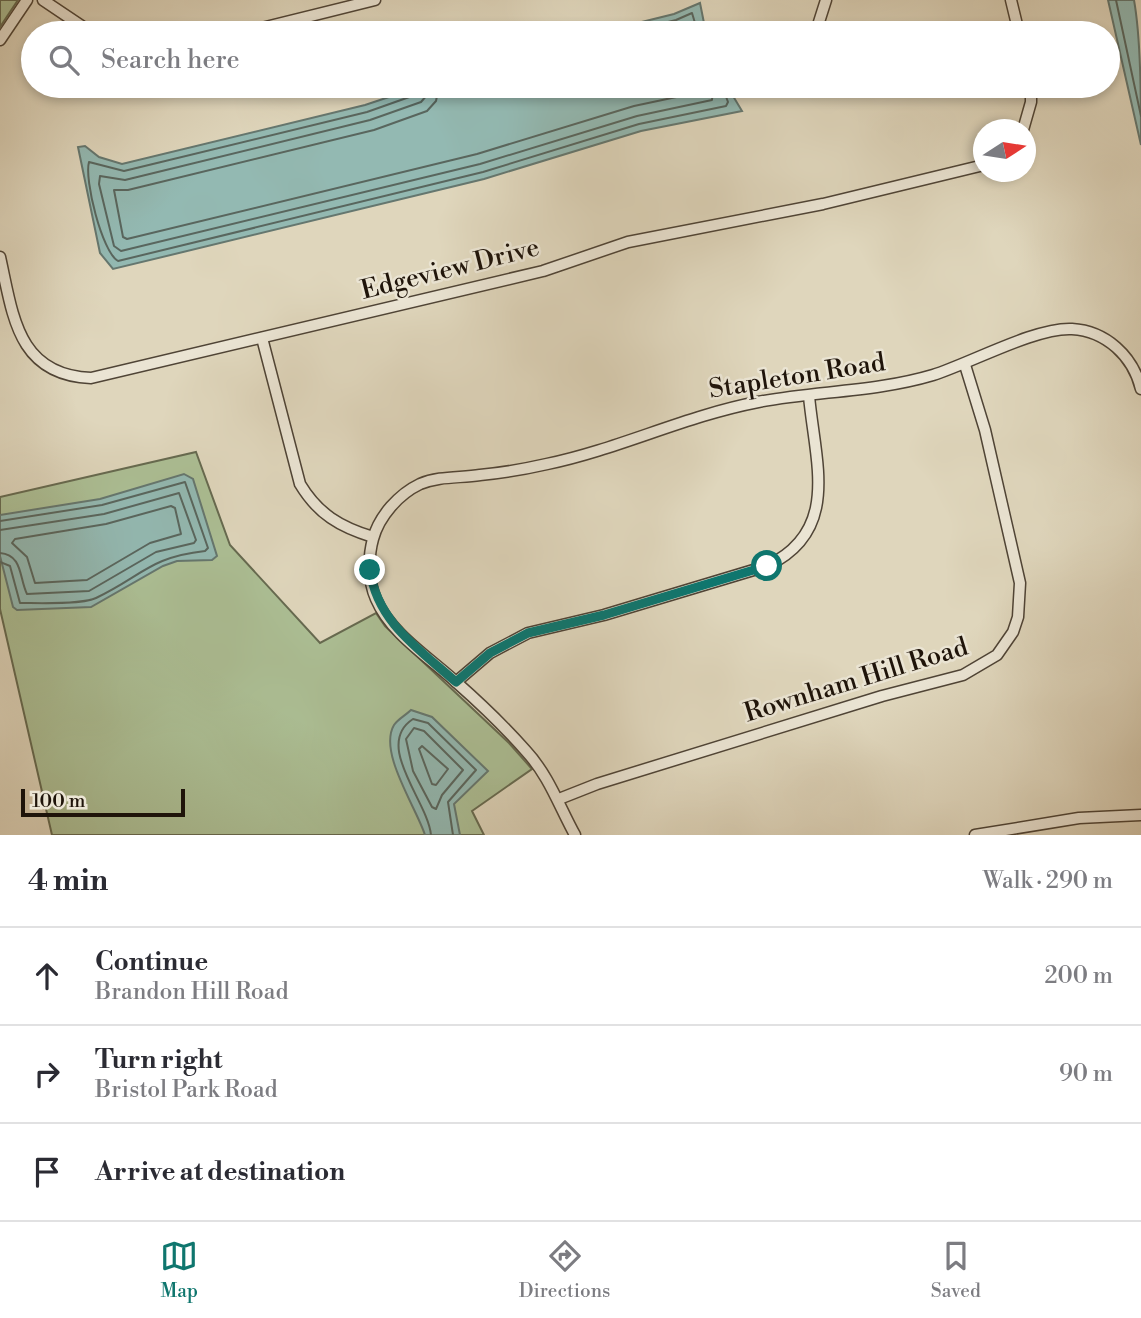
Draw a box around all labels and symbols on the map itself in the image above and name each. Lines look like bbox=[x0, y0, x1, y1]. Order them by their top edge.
north arrow bbox=[973, 119, 1036, 182]
street label: Edgeview Drive bbox=[357, 231, 543, 307]
street label: Stapleton Road bbox=[706, 346, 888, 406]
route start bbox=[751, 550, 782, 581]
route end bbox=[354, 554, 385, 585]
street label: Rownham Hill Road bbox=[740, 631, 972, 729]
scale bar bbox=[21, 786, 186, 818]

